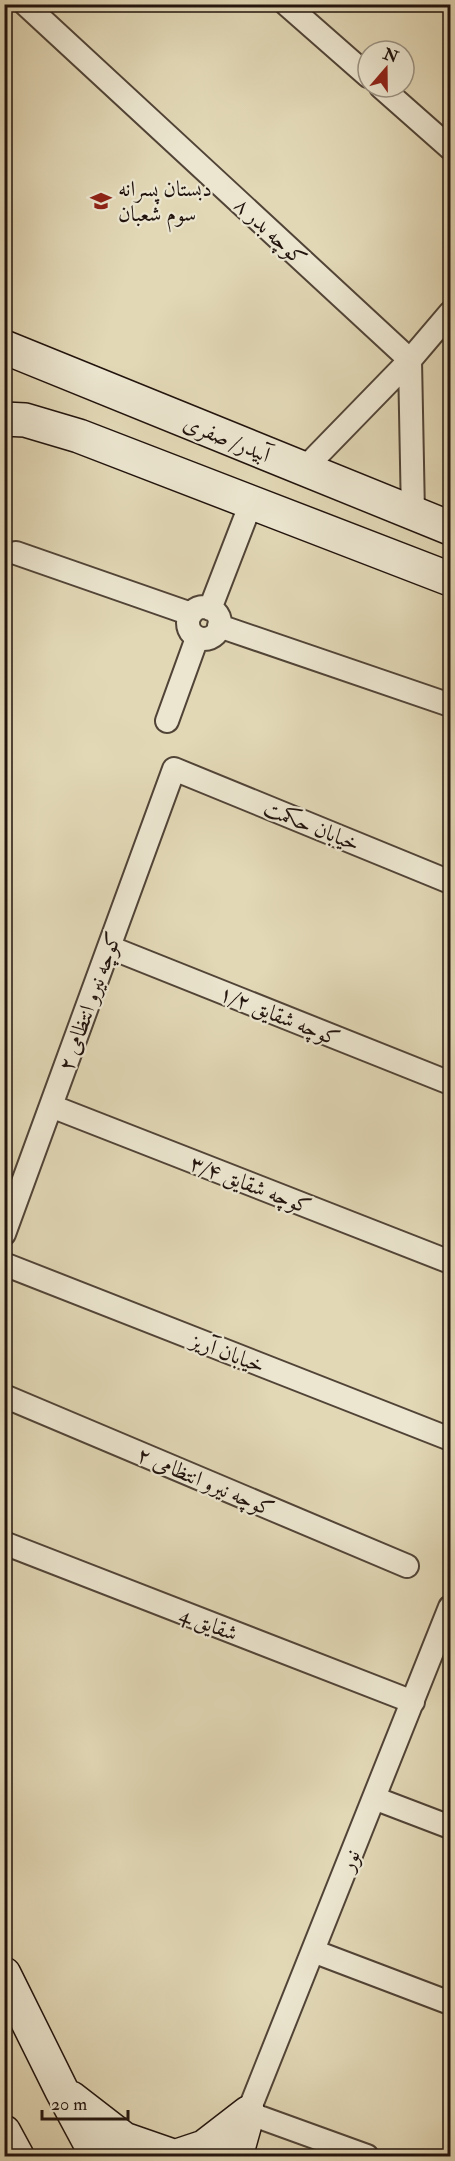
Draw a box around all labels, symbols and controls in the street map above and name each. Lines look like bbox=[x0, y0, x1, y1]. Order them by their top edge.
north arrow bbox=[356, 39, 416, 99]
text: N bbox=[380, 44, 402, 68]
place label: دبستان پسرانه سوم شعبان bbox=[118, 175, 212, 233]
school or university icon: دبستان پسرانه سوم شعبان bbox=[89, 189, 113, 213]
street label: کوچه بدر ۸ bbox=[228, 191, 312, 273]
street label: آبیدر/ صفری bbox=[179, 409, 276, 470]
street label: خیابان حکمت bbox=[259, 794, 364, 858]
street label: کوچه نیرو انتظامی ۲ bbox=[52, 928, 129, 1075]
street label: کوچه شقایق ۱/۲ bbox=[215, 979, 344, 1054]
street label: کوچه شقایق ۳/۴ bbox=[186, 1149, 315, 1222]
street label: خیابان آریز bbox=[185, 1325, 269, 1380]
street label: کوچه نیرو انتظامی ۲ bbox=[132, 1440, 278, 1524]
street label: شقایق 4 bbox=[176, 1600, 242, 1648]
street label: نور bbox=[332, 1846, 367, 1877]
scale bar bbox=[42, 2083, 128, 2121]
text: 20 m bbox=[51, 2093, 87, 2116]

